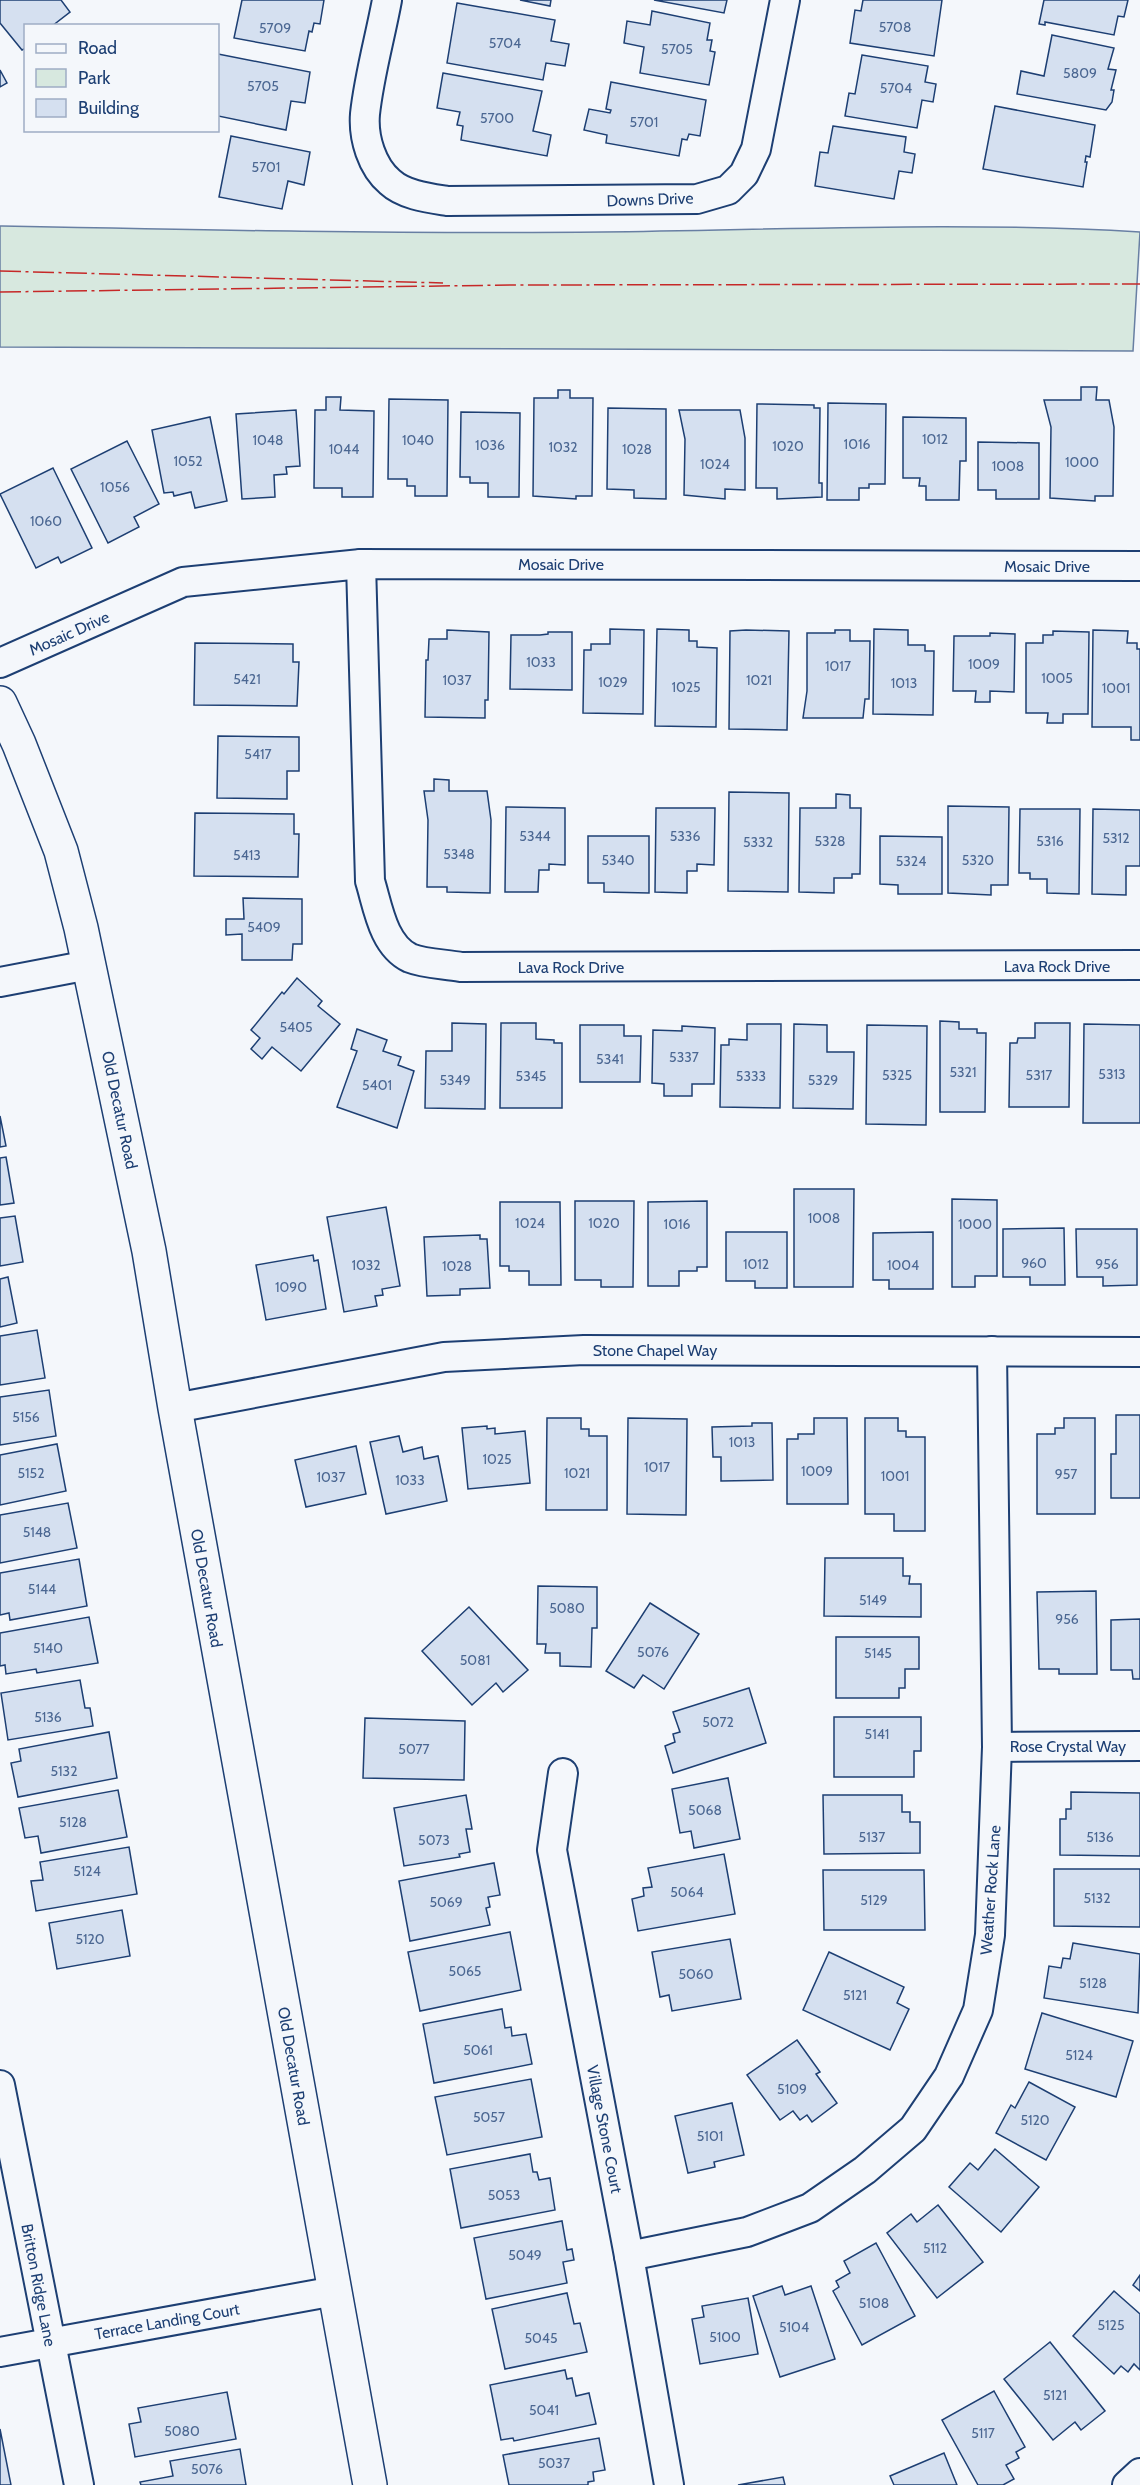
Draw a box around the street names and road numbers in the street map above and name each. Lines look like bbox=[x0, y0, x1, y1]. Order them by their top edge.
street label: Downs Drive bbox=[606, 188, 694, 211]
street label: Mosaic Drive bbox=[518, 555, 604, 574]
street label: Mosaic Drive bbox=[1004, 557, 1090, 576]
street label: Mosaic Drive bbox=[26, 607, 112, 660]
street label: Lava Rock Drive bbox=[1004, 957, 1110, 976]
street label: Lava Rock Drive bbox=[518, 958, 624, 977]
street label: Old Decatur Road bbox=[98, 1049, 141, 1171]
street label: Stone Chapel Way bbox=[593, 1341, 717, 1360]
street label: Old Decatur Road bbox=[187, 1527, 226, 1649]
street label: Rose Crystal Way bbox=[1010, 1737, 1126, 1756]
street label: Weather Rock Lane bbox=[976, 1824, 1005, 1956]
street label: Old Decatur Road bbox=[274, 2005, 313, 2127]
street label: Village Stone Court bbox=[583, 2063, 626, 2195]
street label: Britton Ridge Lane bbox=[17, 2222, 60, 2348]
street label: Terrace Landing Court bbox=[93, 2299, 242, 2344]

